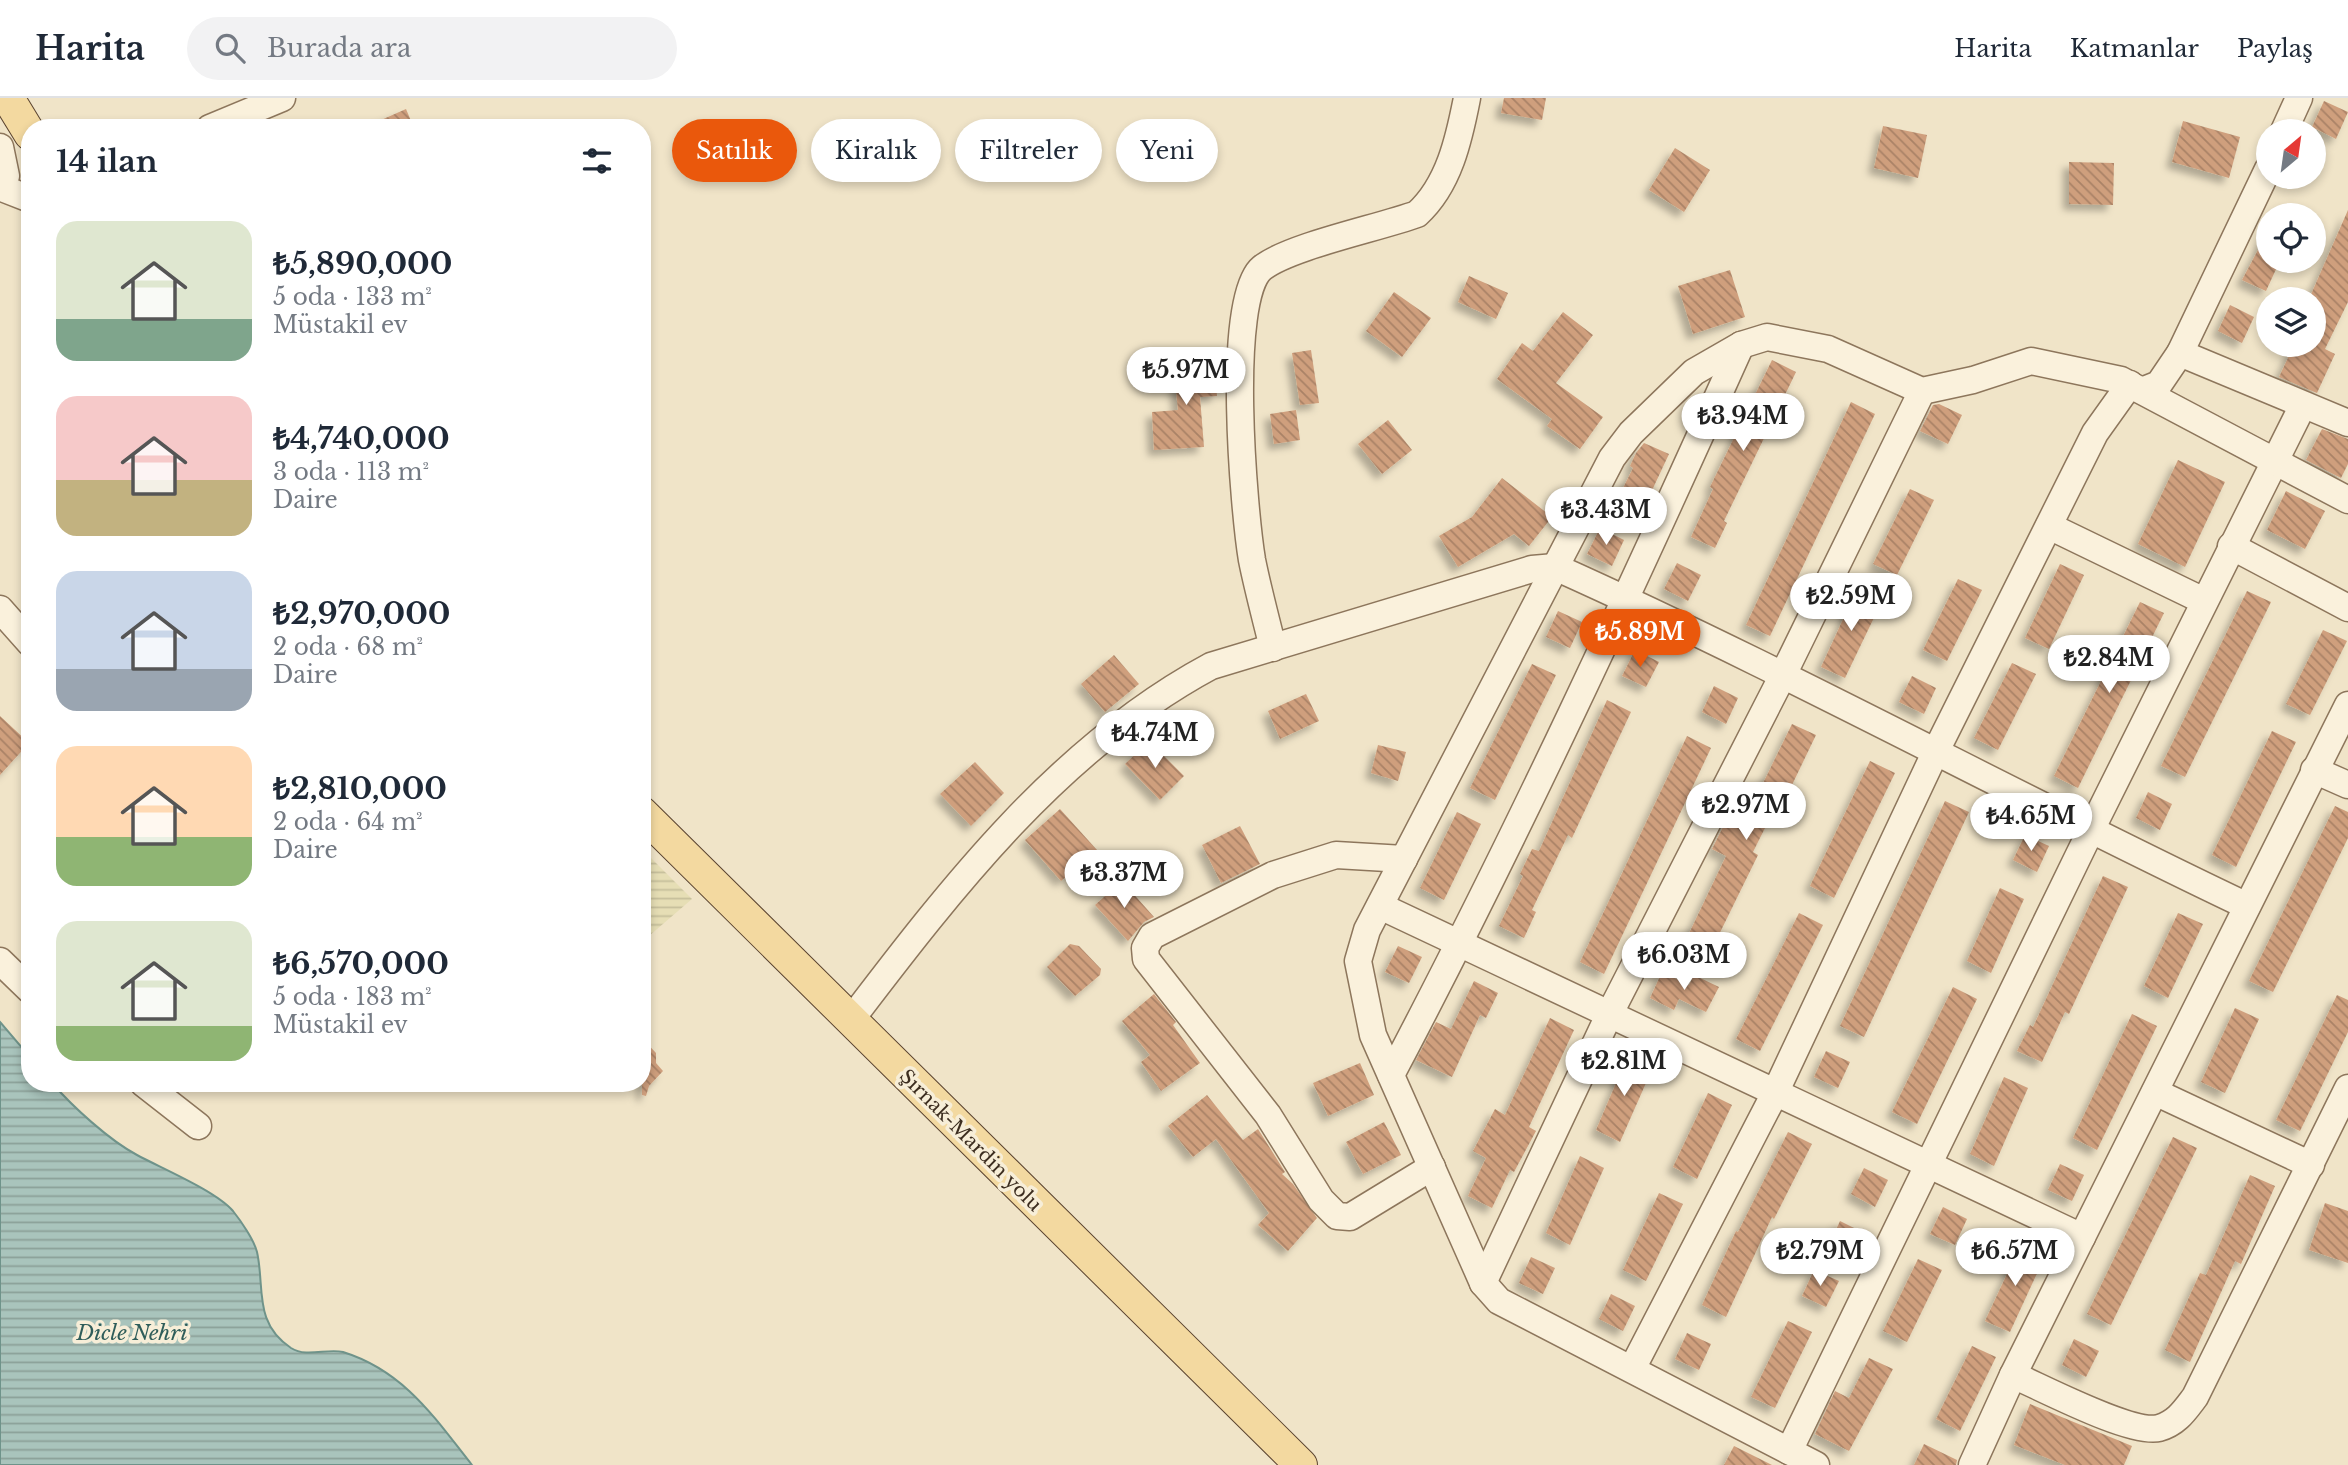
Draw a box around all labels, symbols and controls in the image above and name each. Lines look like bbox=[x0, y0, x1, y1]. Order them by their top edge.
search box bbox=[187, 17, 677, 80]
text: Harita bbox=[35, 28, 145, 69]
icon: search bbox=[211, 29, 249, 67]
text: Burada ara bbox=[267, 32, 411, 64]
text: Harita bbox=[1954, 34, 2032, 63]
text: Katmanlar bbox=[2070, 34, 2199, 63]
text: Paylaş bbox=[2237, 34, 2313, 63]
chip: Satılık bbox=[672, 119, 797, 182]
chip: Kiralık bbox=[811, 119, 941, 182]
chip: Filtreler bbox=[955, 119, 1102, 182]
chip: Yeni bbox=[1116, 119, 1218, 182]
north arrow bbox=[2256, 119, 2326, 189]
map controls bbox=[2256, 119, 2326, 357]
icon: filters bbox=[578, 142, 616, 180]
text: 14 ilan bbox=[56, 143, 158, 180]
button: locate bbox=[2256, 203, 2326, 273]
text: ₺5,890,000 bbox=[273, 245, 452, 282]
icon: home bbox=[112, 249, 196, 333]
text: 5 oda · 133 m² bbox=[273, 283, 432, 311]
button: layers bbox=[2256, 287, 2326, 357]
text: Müstakil ev bbox=[273, 311, 408, 339]
pin: ₺5.97M bbox=[1129, 348, 1243, 407]
text: ₺5.97M bbox=[1143, 356, 1229, 384]
pin: ₺3.94M bbox=[1686, 394, 1800, 453]
text: ₺3.94M bbox=[1698, 402, 1788, 430]
text: ₺4,740,000 bbox=[273, 420, 450, 457]
icon: home bbox=[112, 424, 196, 508]
text: 3 oda · 113 m² bbox=[273, 458, 429, 486]
text: Daire bbox=[273, 486, 338, 514]
pin: ₺3.43M bbox=[1549, 488, 1663, 547]
text: ₺3.43M bbox=[1561, 496, 1651, 524]
pin: ₺2.59M bbox=[1794, 574, 1908, 633]
text: ₺2.59M bbox=[1806, 582, 1896, 610]
text: ₺2,970,000 bbox=[273, 595, 451, 632]
icon: home bbox=[112, 599, 196, 683]
pin: ₺5.89M bbox=[1583, 610, 1697, 669]
text: ₺5.89M bbox=[1595, 618, 1685, 646]
text: 2 oda · 68 m² bbox=[273, 633, 423, 661]
pin: ₺2.84M bbox=[2052, 636, 2166, 695]
text: ₺2.84M bbox=[2064, 644, 2154, 672]
text: Daire bbox=[273, 661, 338, 689]
pin: ₺4.74M bbox=[1098, 710, 1212, 770]
text: ₺4.74M bbox=[1111, 719, 1199, 747]
text: ₺2,810,000 bbox=[273, 770, 447, 807]
icon: home bbox=[112, 774, 196, 858]
pin: ₺2.97M bbox=[1689, 782, 1803, 842]
text: ₺2.97M bbox=[1702, 791, 1790, 819]
pin: ₺4.65M bbox=[1974, 794, 2088, 853]
text: ₺4.65M bbox=[1986, 802, 2076, 830]
text: 2 oda · 64 m² bbox=[273, 808, 423, 836]
text: Daire bbox=[273, 836, 338, 864]
pin: ₺3.37M bbox=[1067, 850, 1181, 910]
text: ₺3.37M bbox=[1081, 859, 1167, 887]
pin: ₺6.03M bbox=[1627, 932, 1741, 992]
text: ₺6.03M bbox=[1638, 941, 1730, 969]
text: ₺6,570,000 bbox=[273, 945, 449, 982]
icon: home bbox=[112, 949, 196, 1033]
text: 5 oda · 183 m² bbox=[273, 983, 432, 1011]
text: Müstakil ev bbox=[273, 1011, 408, 1039]
pin: ₺2.81M bbox=[1567, 1038, 1681, 1098]
text: ₺2.81M bbox=[1581, 1047, 1667, 1075]
street label: Şırnak-Mardin yolu bbox=[895, 1065, 1047, 1216]
pin: ₺2.79M bbox=[1763, 1228, 1877, 1288]
pin: ₺6.57M bbox=[1958, 1228, 2072, 1288]
text: ₺2.79M bbox=[1776, 1237, 1864, 1265]
text: ₺6.57M bbox=[1972, 1237, 2058, 1265]
water label: Dicle Nehri bbox=[76, 1320, 188, 1346]

